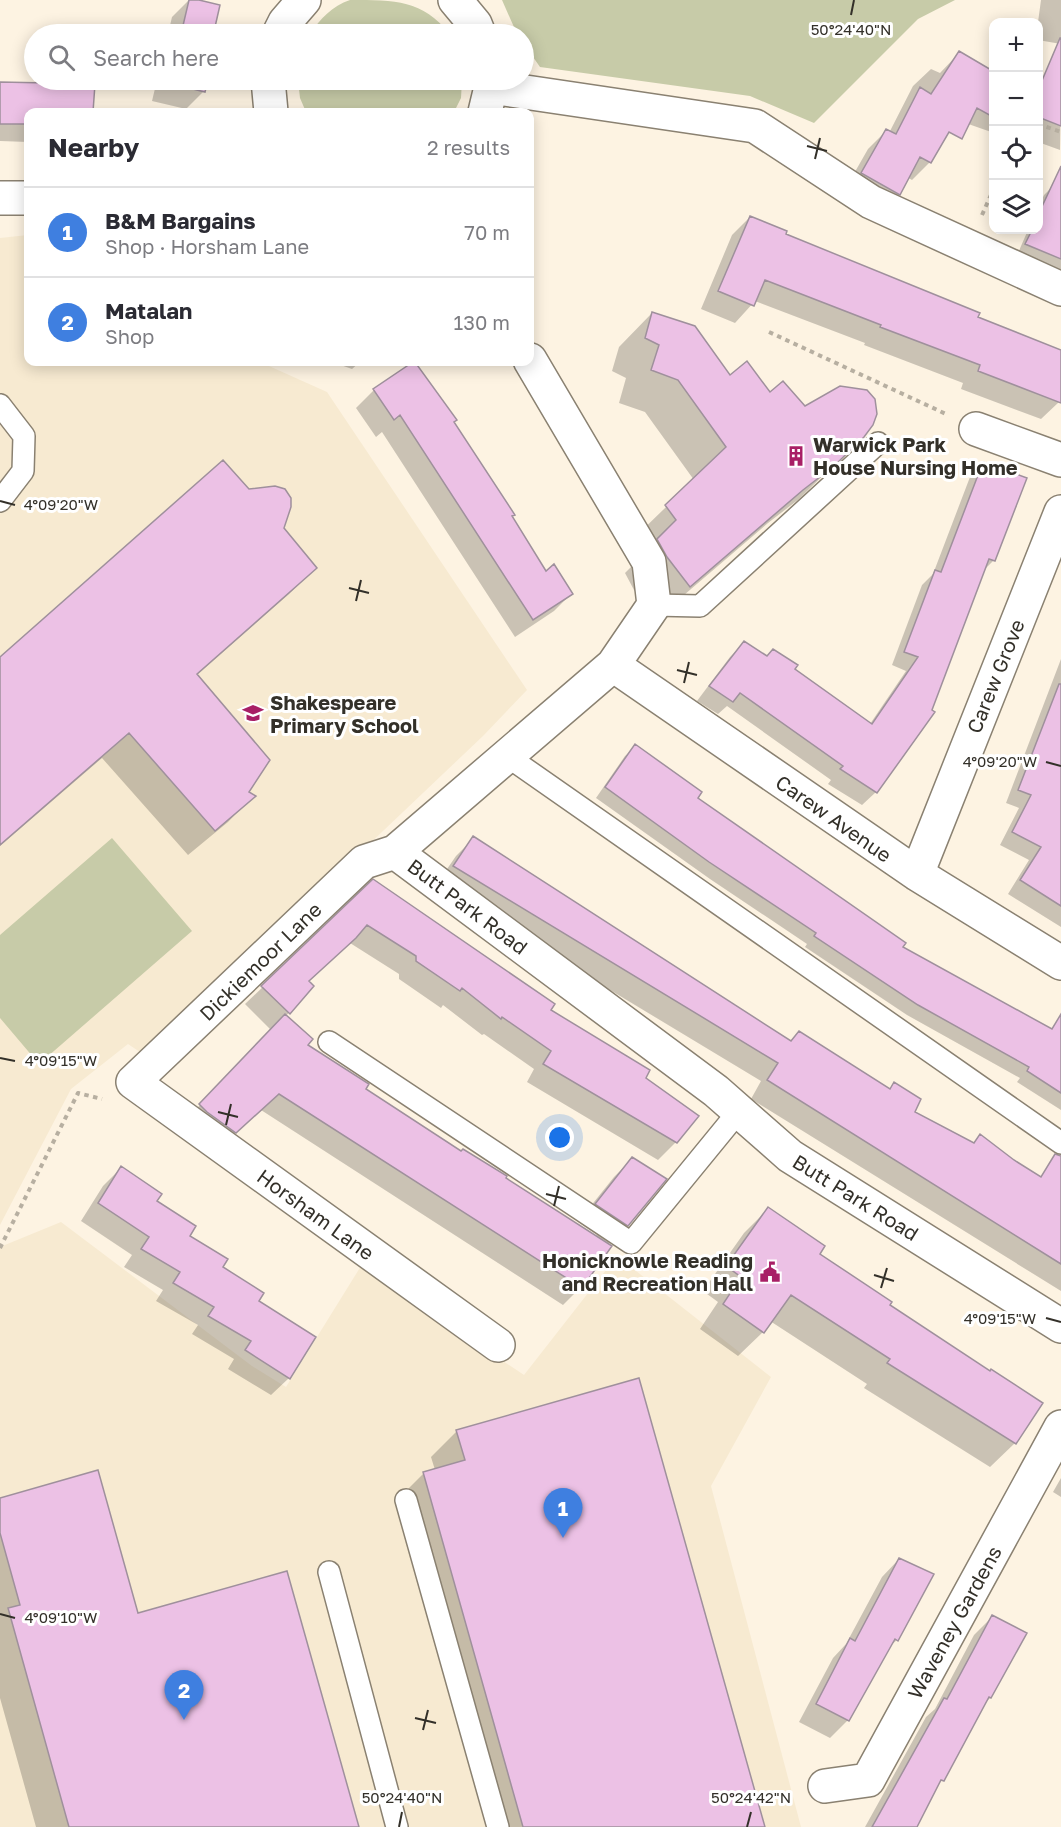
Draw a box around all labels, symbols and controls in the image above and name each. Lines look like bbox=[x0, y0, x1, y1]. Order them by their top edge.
map controls bbox=[989, 18, 1043, 234]
button: + bbox=[989, 18, 1043, 72]
text: 50°24'40"N bbox=[811, 20, 891, 38]
search box bbox=[24, 24, 534, 90]
icon: search bbox=[45, 41, 78, 74]
text: Search here bbox=[93, 44, 219, 71]
button: − bbox=[989, 72, 1043, 126]
button: locate bbox=[989, 126, 1043, 180]
text: Nearby bbox=[48, 132, 139, 163]
text: 2 results bbox=[427, 135, 510, 159]
button: layers bbox=[989, 180, 1043, 234]
text: B&M Bargains bbox=[105, 207, 256, 234]
text: 1 bbox=[62, 220, 73, 244]
text: 70 m bbox=[464, 220, 510, 244]
text: Shop · Horsham Lane bbox=[105, 234, 309, 258]
text: Matalan bbox=[105, 297, 192, 324]
text: 2 bbox=[61, 310, 74, 334]
text: 130 m bbox=[454, 310, 510, 334]
text: Shop bbox=[105, 324, 154, 348]
place label: Warwick Park House Nursing Home bbox=[813, 432, 1018, 479]
building icon: Warwick Park House Nursing Home bbox=[784, 444, 808, 468]
text: 4°09'20"W bbox=[24, 495, 98, 513]
street label: Carew Grove bbox=[961, 615, 1029, 737]
place label: Shakespeare Primary School bbox=[270, 690, 419, 737]
school or university icon: Shakespeare Primary School bbox=[241, 701, 265, 725]
text: 4°09'20"W bbox=[963, 752, 1037, 770]
street label: Carew Avenue bbox=[772, 769, 896, 867]
street label: Butt Park Road bbox=[403, 853, 533, 959]
street label: Dickiemoor Lane bbox=[194, 897, 326, 1025]
text: 4°09'15"W bbox=[25, 1051, 97, 1069]
your location bbox=[545, 1123, 574, 1152]
street label: Butt Park Road bbox=[789, 1149, 923, 1245]
street label: Horsham Lane bbox=[253, 1164, 379, 1264]
place label: Honicknowle Reading and Recreation Hall bbox=[542, 1248, 753, 1295]
public building icon: Honicknowle Reading and Recreation Hall bbox=[758, 1260, 782, 1284]
text: 4°09'15"W bbox=[964, 1309, 1036, 1327]
pin: 1 bbox=[544, 1488, 582, 1538]
street label: Waveney Gardens bbox=[902, 1541, 1006, 1703]
text: 4°09'10"W bbox=[24, 1608, 98, 1626]
pin: 2 bbox=[164, 1670, 204, 1720]
text: 50°24'40"N bbox=[362, 1788, 442, 1806]
text: 50°24'42"N bbox=[711, 1788, 791, 1806]

